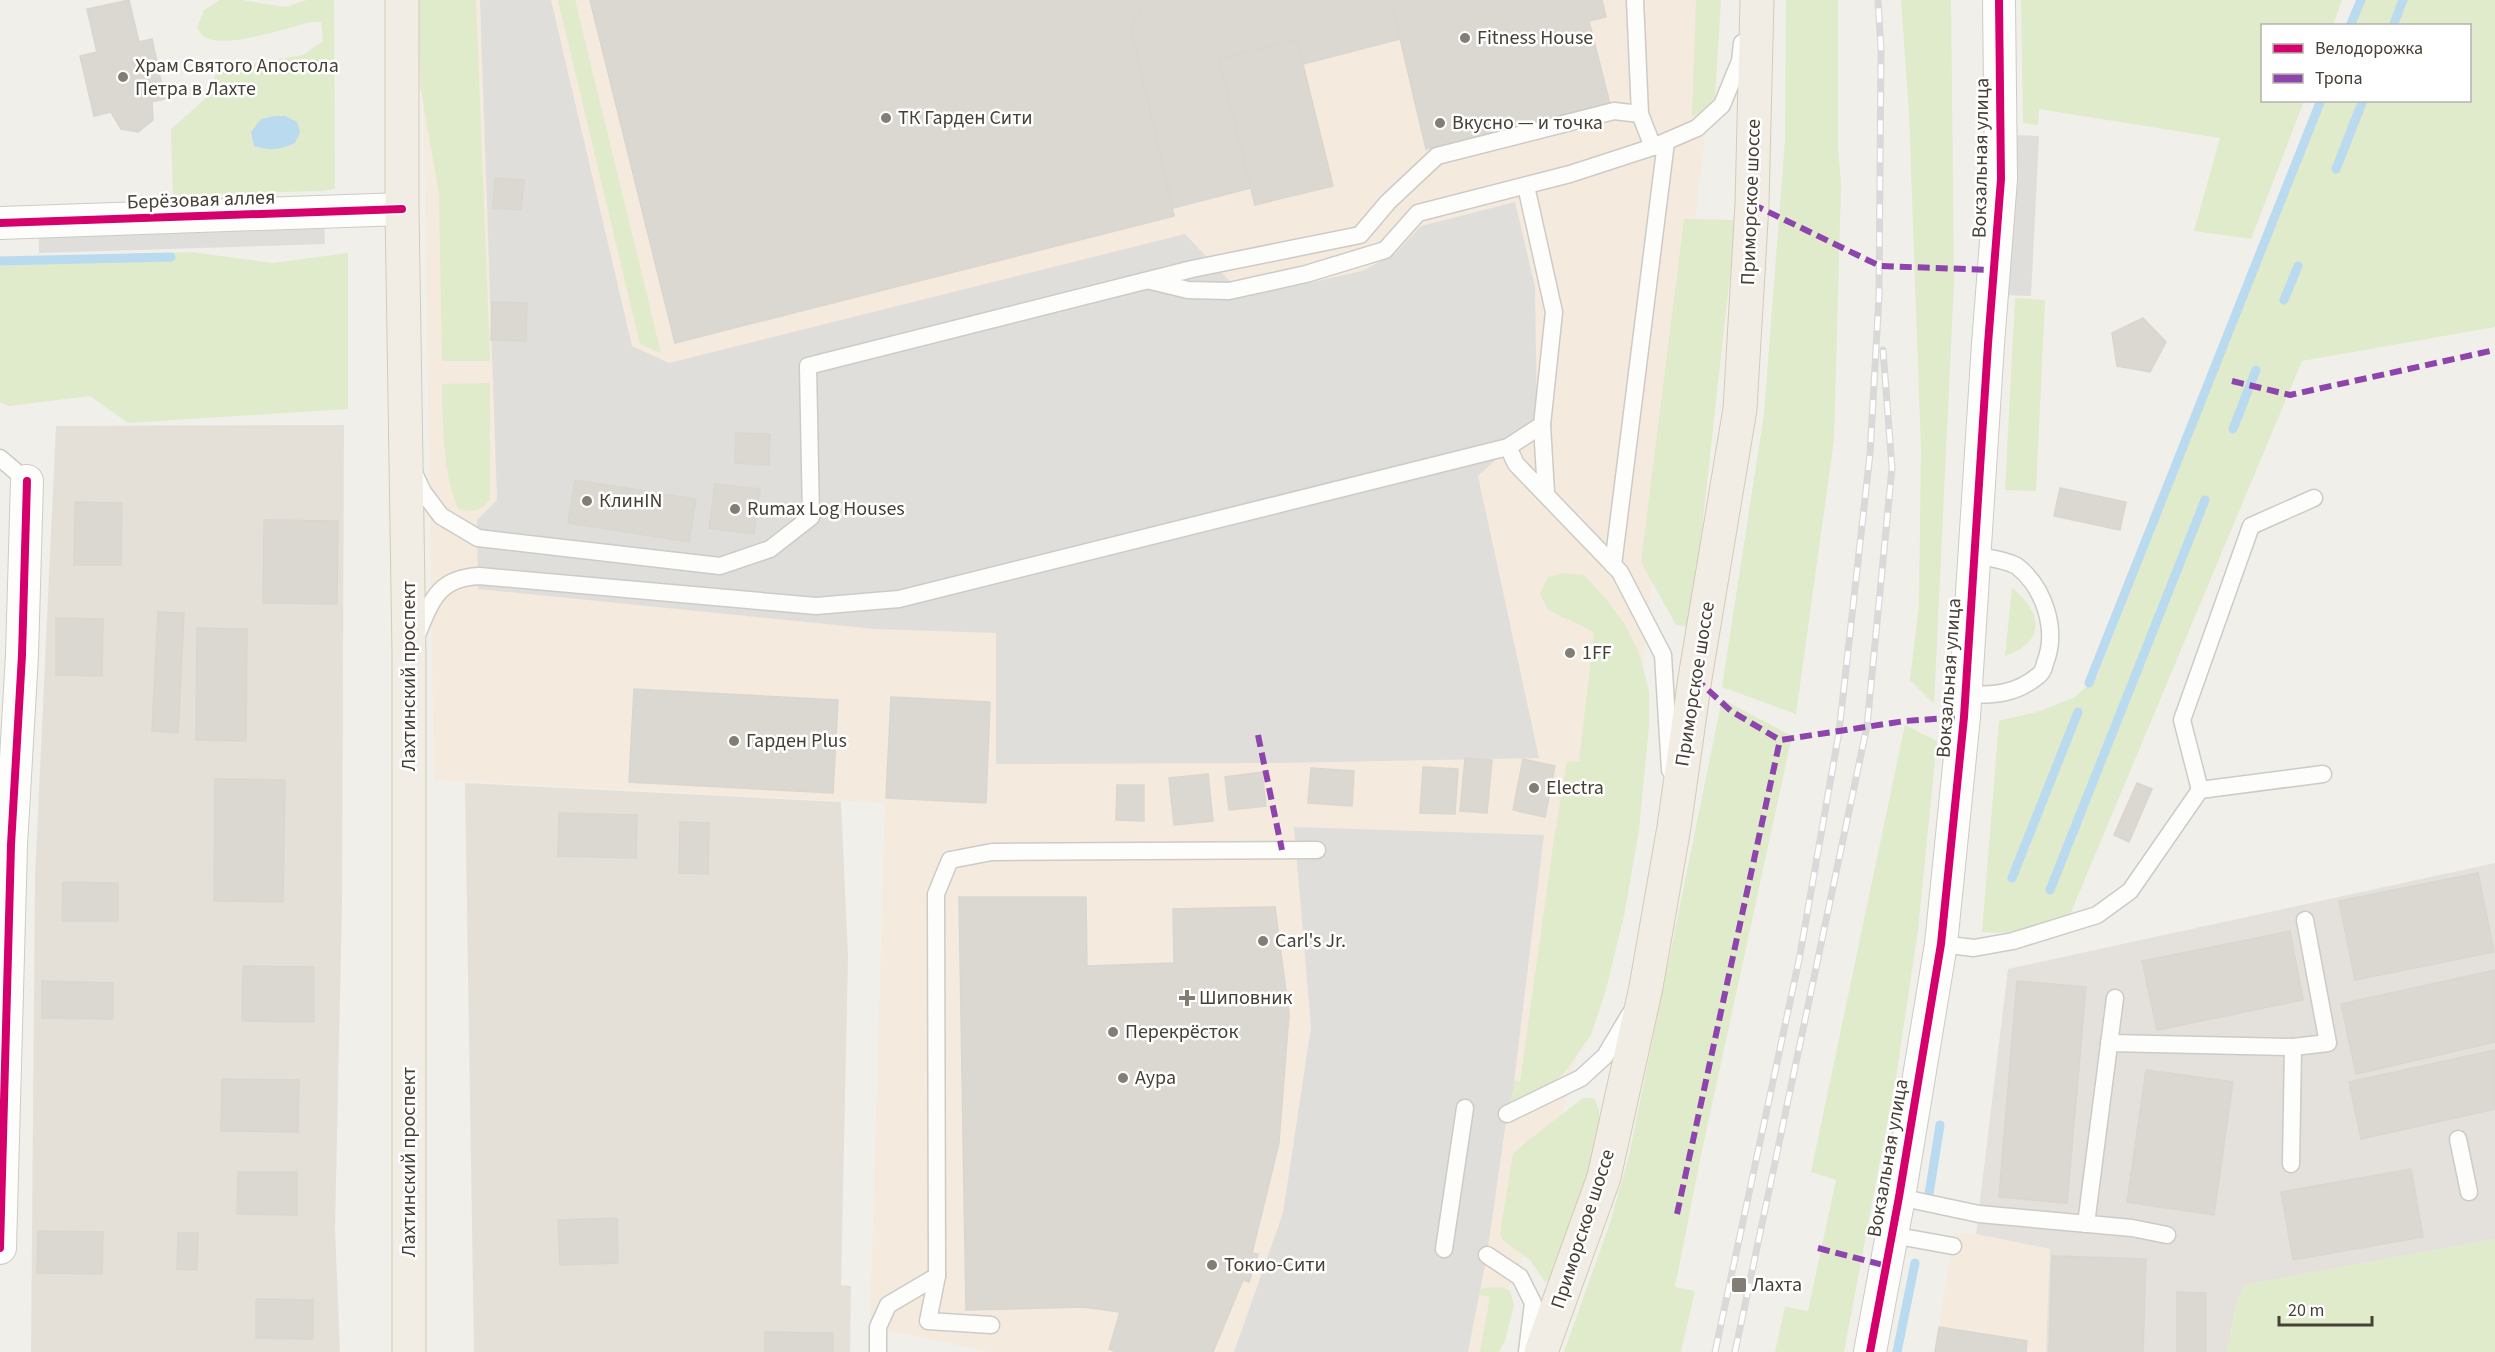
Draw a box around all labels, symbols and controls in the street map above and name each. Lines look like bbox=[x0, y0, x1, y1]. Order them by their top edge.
place label: Fitness House bbox=[1477, 24, 1593, 52]
legend bbox=[2261, 24, 2471, 102]
marker: Fitness House bbox=[1458, 31, 1472, 45]
text: Велодорожка bbox=[2315, 36, 2423, 61]
place label: Храм Святого Апостола Петра в Лахте bbox=[135, 52, 339, 103]
text: Тропа bbox=[2315, 66, 2363, 91]
marker: Храм Святого Апостола Петра в Лахте bbox=[116, 70, 130, 84]
street label: Вокзальная улица bbox=[1966, 78, 1996, 238]
place label: ТК Гарден Сити bbox=[898, 104, 1033, 132]
place label: Вкусно — и точка bbox=[1452, 109, 1603, 137]
marker: ТК Гарден Сити bbox=[879, 111, 893, 125]
marker: Вкусно — и точка bbox=[1433, 116, 1447, 130]
street label: Приморское шоссе bbox=[1734, 118, 1768, 286]
street label: Берёзовая аллея bbox=[126, 183, 276, 217]
place label: КлинIN bbox=[599, 487, 662, 515]
marker: КлинIN bbox=[580, 494, 594, 508]
place label: Rumax Log Houses bbox=[747, 495, 905, 523]
marker: Rumax Log Houses bbox=[728, 502, 742, 516]
street label: Лахтинский проспект bbox=[395, 581, 423, 771]
street label: Вокзальная улица bbox=[1929, 597, 1969, 759]
street label: Приморское шоссе bbox=[1668, 600, 1722, 768]
place label: 1FF bbox=[1582, 639, 1612, 667]
marker: 1FF bbox=[1563, 646, 1577, 660]
place label: Гарден Plus bbox=[746, 727, 847, 755]
marker: Гарден Plus bbox=[727, 734, 741, 748]
place label: Electra bbox=[1546, 774, 1604, 802]
marker: Electra bbox=[1527, 781, 1541, 795]
place label: Carl's Jr. bbox=[1275, 927, 1346, 955]
marker: Carl's Jr. bbox=[1256, 934, 1270, 948]
place label: Шиповник bbox=[1199, 984, 1292, 1012]
marker: Шиповник bbox=[1180, 991, 1194, 1005]
place label: Перекрёсток bbox=[1125, 1018, 1238, 1046]
marker: Перекрёсток bbox=[1106, 1025, 1120, 1039]
place label: Аура bbox=[1135, 1064, 1176, 1092]
street label: Лахтинский проспект bbox=[395, 1067, 423, 1257]
marker: Аура bbox=[1116, 1071, 1130, 1085]
street label: Вокзальная улица bbox=[1860, 1077, 1916, 1239]
street label: Приморское шоссе bbox=[1544, 1145, 1622, 1312]
place label: Токио-Сити bbox=[1224, 1251, 1326, 1279]
marker: Токио-Сити bbox=[1205, 1258, 1219, 1272]
place label: Лахта bbox=[1752, 1271, 1802, 1299]
marker: Лахта bbox=[1730, 1276, 1748, 1294]
scale bar bbox=[2279, 1289, 2372, 1327]
text: 20 m bbox=[2288, 1298, 2324, 1323]

